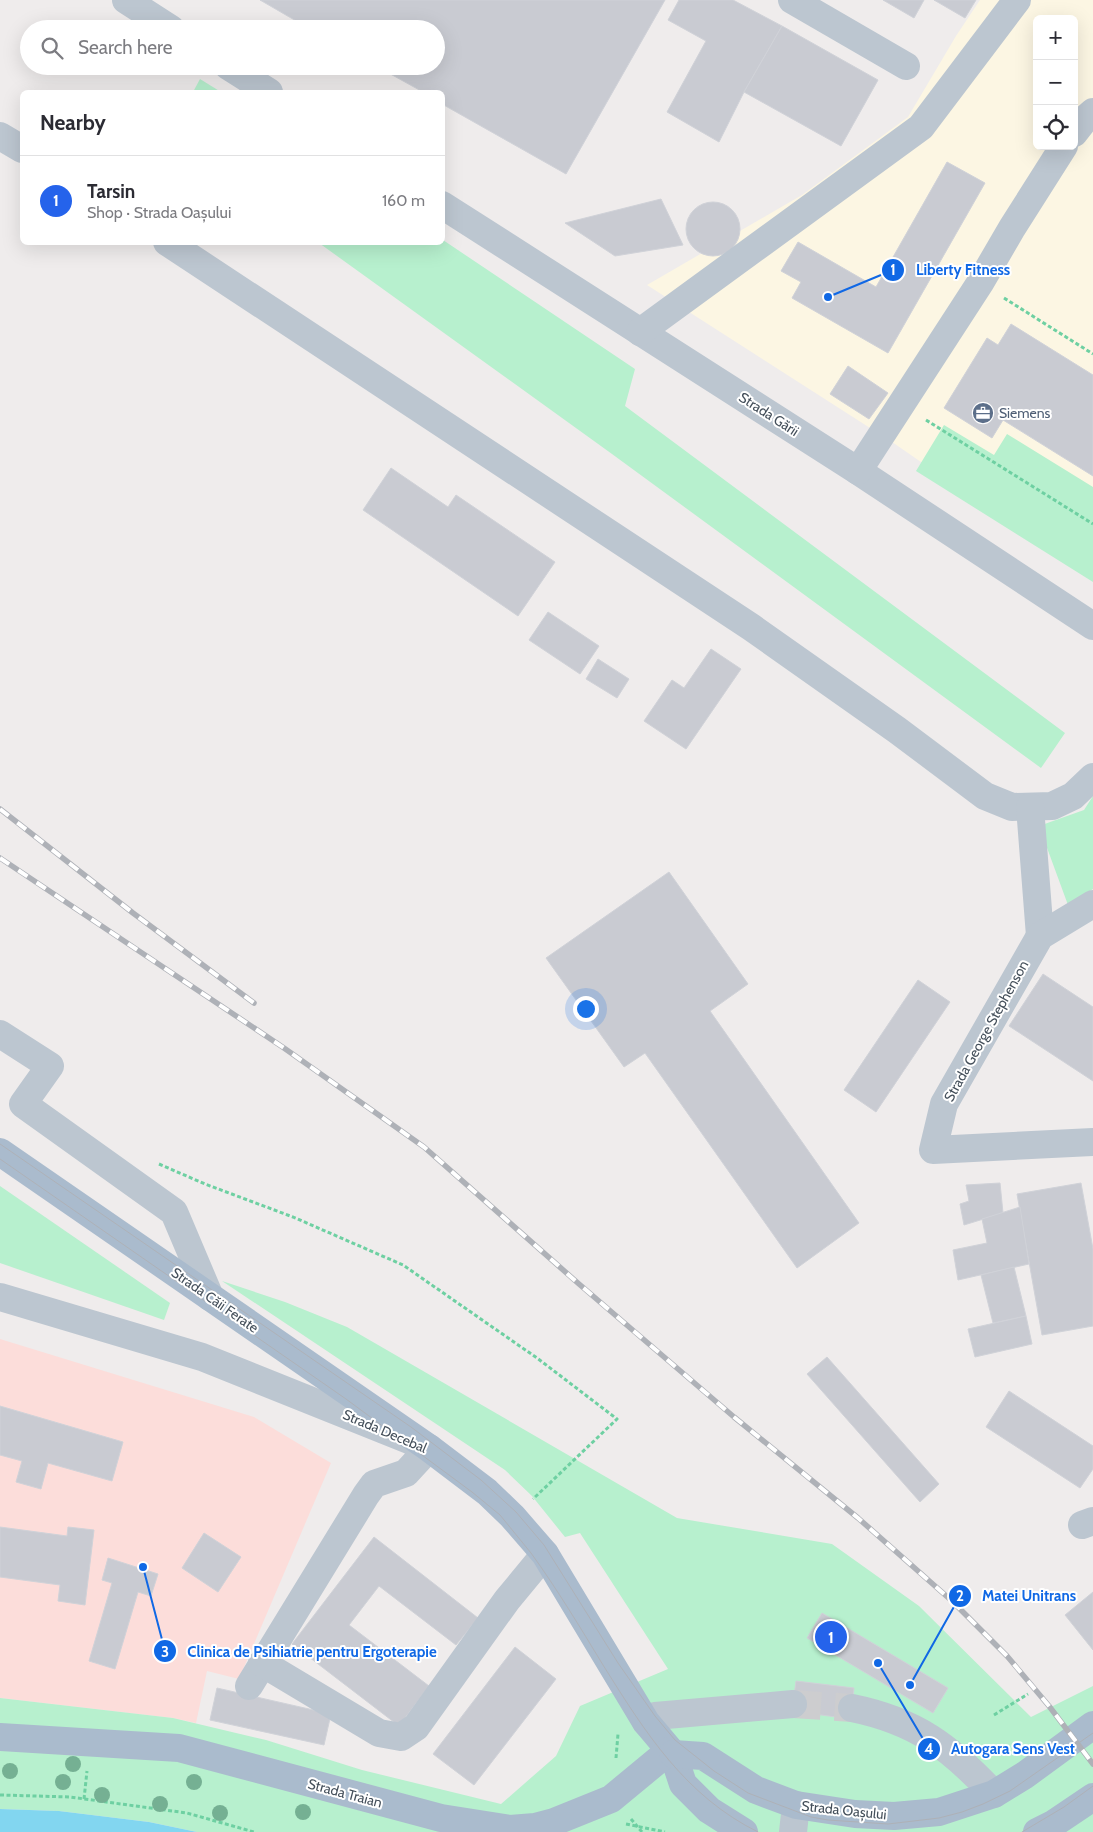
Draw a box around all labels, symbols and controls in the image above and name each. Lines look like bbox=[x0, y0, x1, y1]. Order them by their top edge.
map controls bbox=[1033, 15, 1078, 150]
button: + bbox=[1033, 15, 1078, 60]
search box bbox=[20, 20, 445, 75]
icon: search bbox=[38, 34, 66, 62]
text: Search here bbox=[78, 36, 172, 59]
button: − bbox=[1033, 60, 1078, 105]
button: locate bbox=[1033, 105, 1078, 150]
text: Nearby bbox=[40, 110, 106, 135]
text: Tarsin bbox=[87, 180, 135, 203]
text: 1 bbox=[53, 191, 59, 210]
text: 160 m bbox=[382, 191, 425, 210]
text: Shop · Strada Oașului bbox=[87, 203, 231, 222]
callout: Liberty Fitness bbox=[881, 255, 1020, 285]
text: 1 bbox=[890, 261, 896, 279]
text: Liberty Fitness bbox=[916, 261, 1010, 279]
street label: Strada Gării bbox=[736, 388, 802, 440]
office icon: Siemens bbox=[971, 401, 995, 425]
place label: Siemens bbox=[999, 404, 1050, 422]
street label: Strada George Stephenson bbox=[940, 957, 1032, 1105]
your location bbox=[573, 996, 599, 1022]
street label: Strada Căii Ferate bbox=[168, 1263, 262, 1337]
street label: Strada Decebal bbox=[340, 1405, 431, 1457]
callout: Matei Unitrans bbox=[947, 1581, 1086, 1611]
text: 2 bbox=[956, 1587, 964, 1605]
text: Matei Unitrans bbox=[982, 1587, 1076, 1605]
pin: 1 bbox=[815, 1618, 847, 1656]
callout: Clinica de Psihiatrie pentru Ergoterapie bbox=[152, 1636, 446, 1666]
text: 3 bbox=[161, 1643, 169, 1661]
text: Clinica de Psihiatrie pentru Ergoterapie bbox=[187, 1643, 437, 1661]
callout: Autogara Sens Vest bbox=[916, 1734, 1085, 1764]
text: 4 bbox=[924, 1740, 934, 1758]
text: Autogara Sens Vest bbox=[951, 1740, 1075, 1758]
street label: Strada Traian bbox=[306, 1774, 384, 1812]
street label: Strada Oașului bbox=[801, 1797, 887, 1823]

